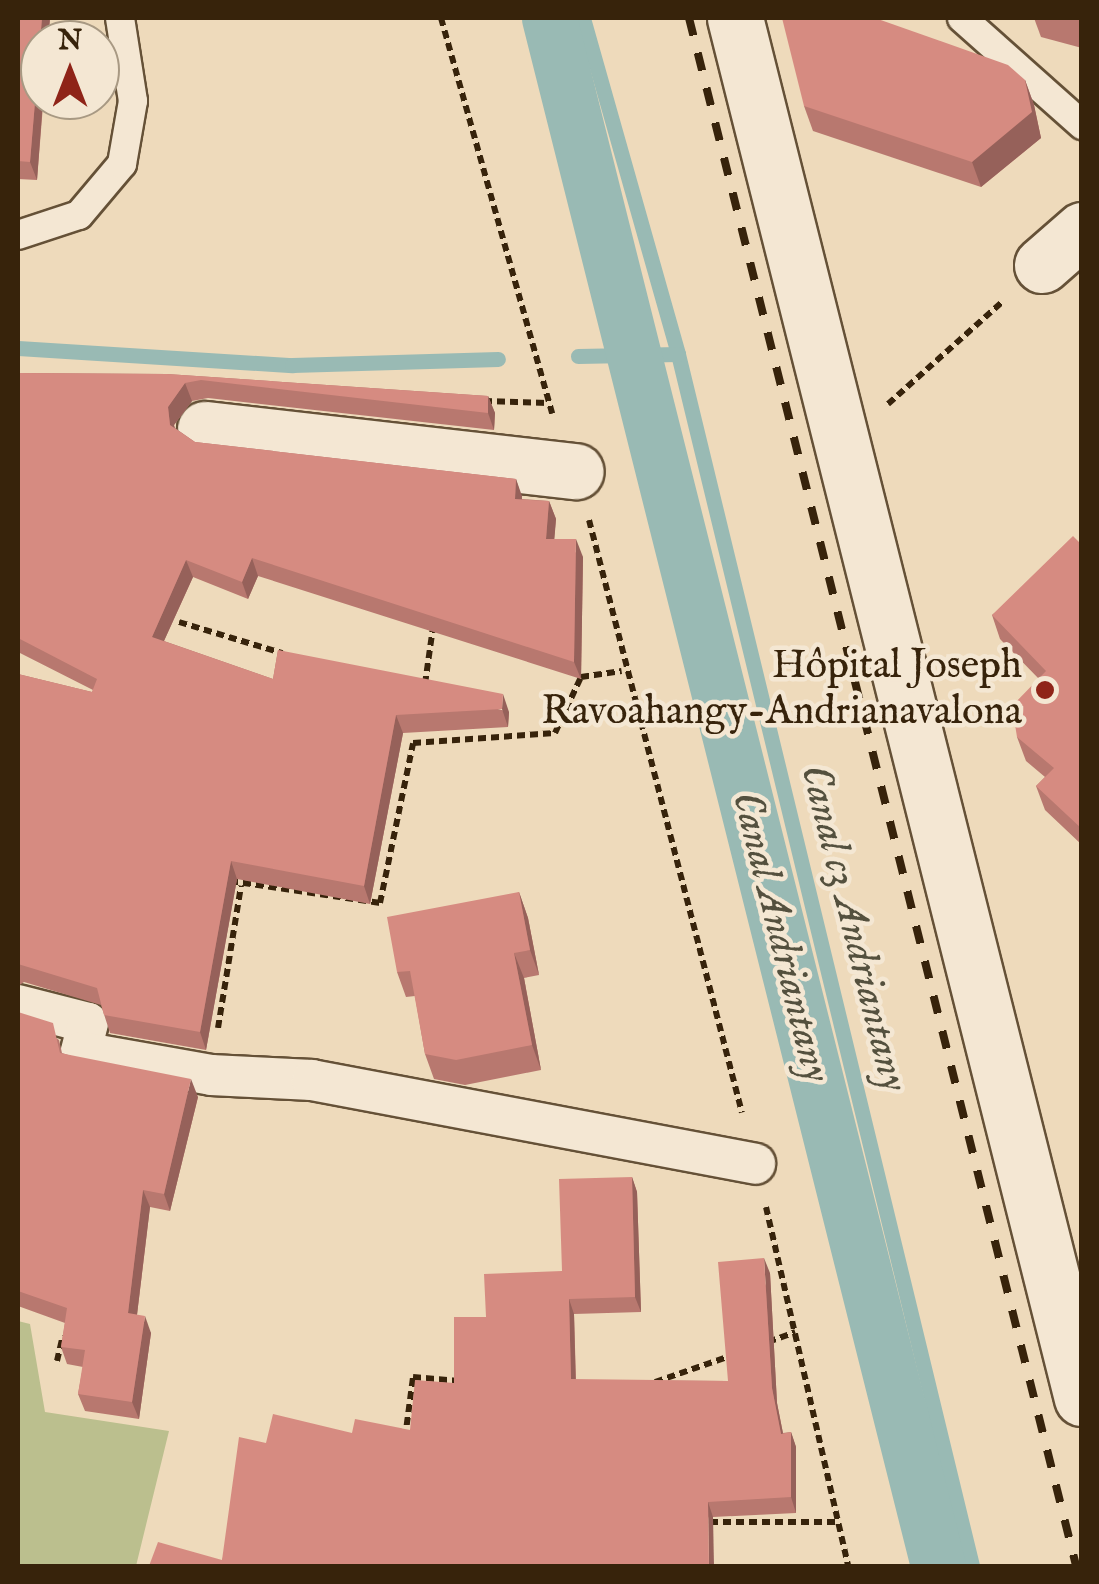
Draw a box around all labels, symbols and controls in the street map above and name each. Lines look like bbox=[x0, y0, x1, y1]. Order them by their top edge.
north arrow bbox=[20, 20, 120, 120]
text: N bbox=[58, 24, 82, 59]
place label: Hôpital Joseph Ravoahangy-Andrianavalona bbox=[541, 643, 1022, 737]
marker: Hôpital Joseph Ravoahangy-Andrianavalona bbox=[1032, 677, 1058, 703]
water label: Canal c3 Andriantany bbox=[788, 760, 918, 1096]
water label: Canal Andriantany bbox=[720, 787, 840, 1087]

